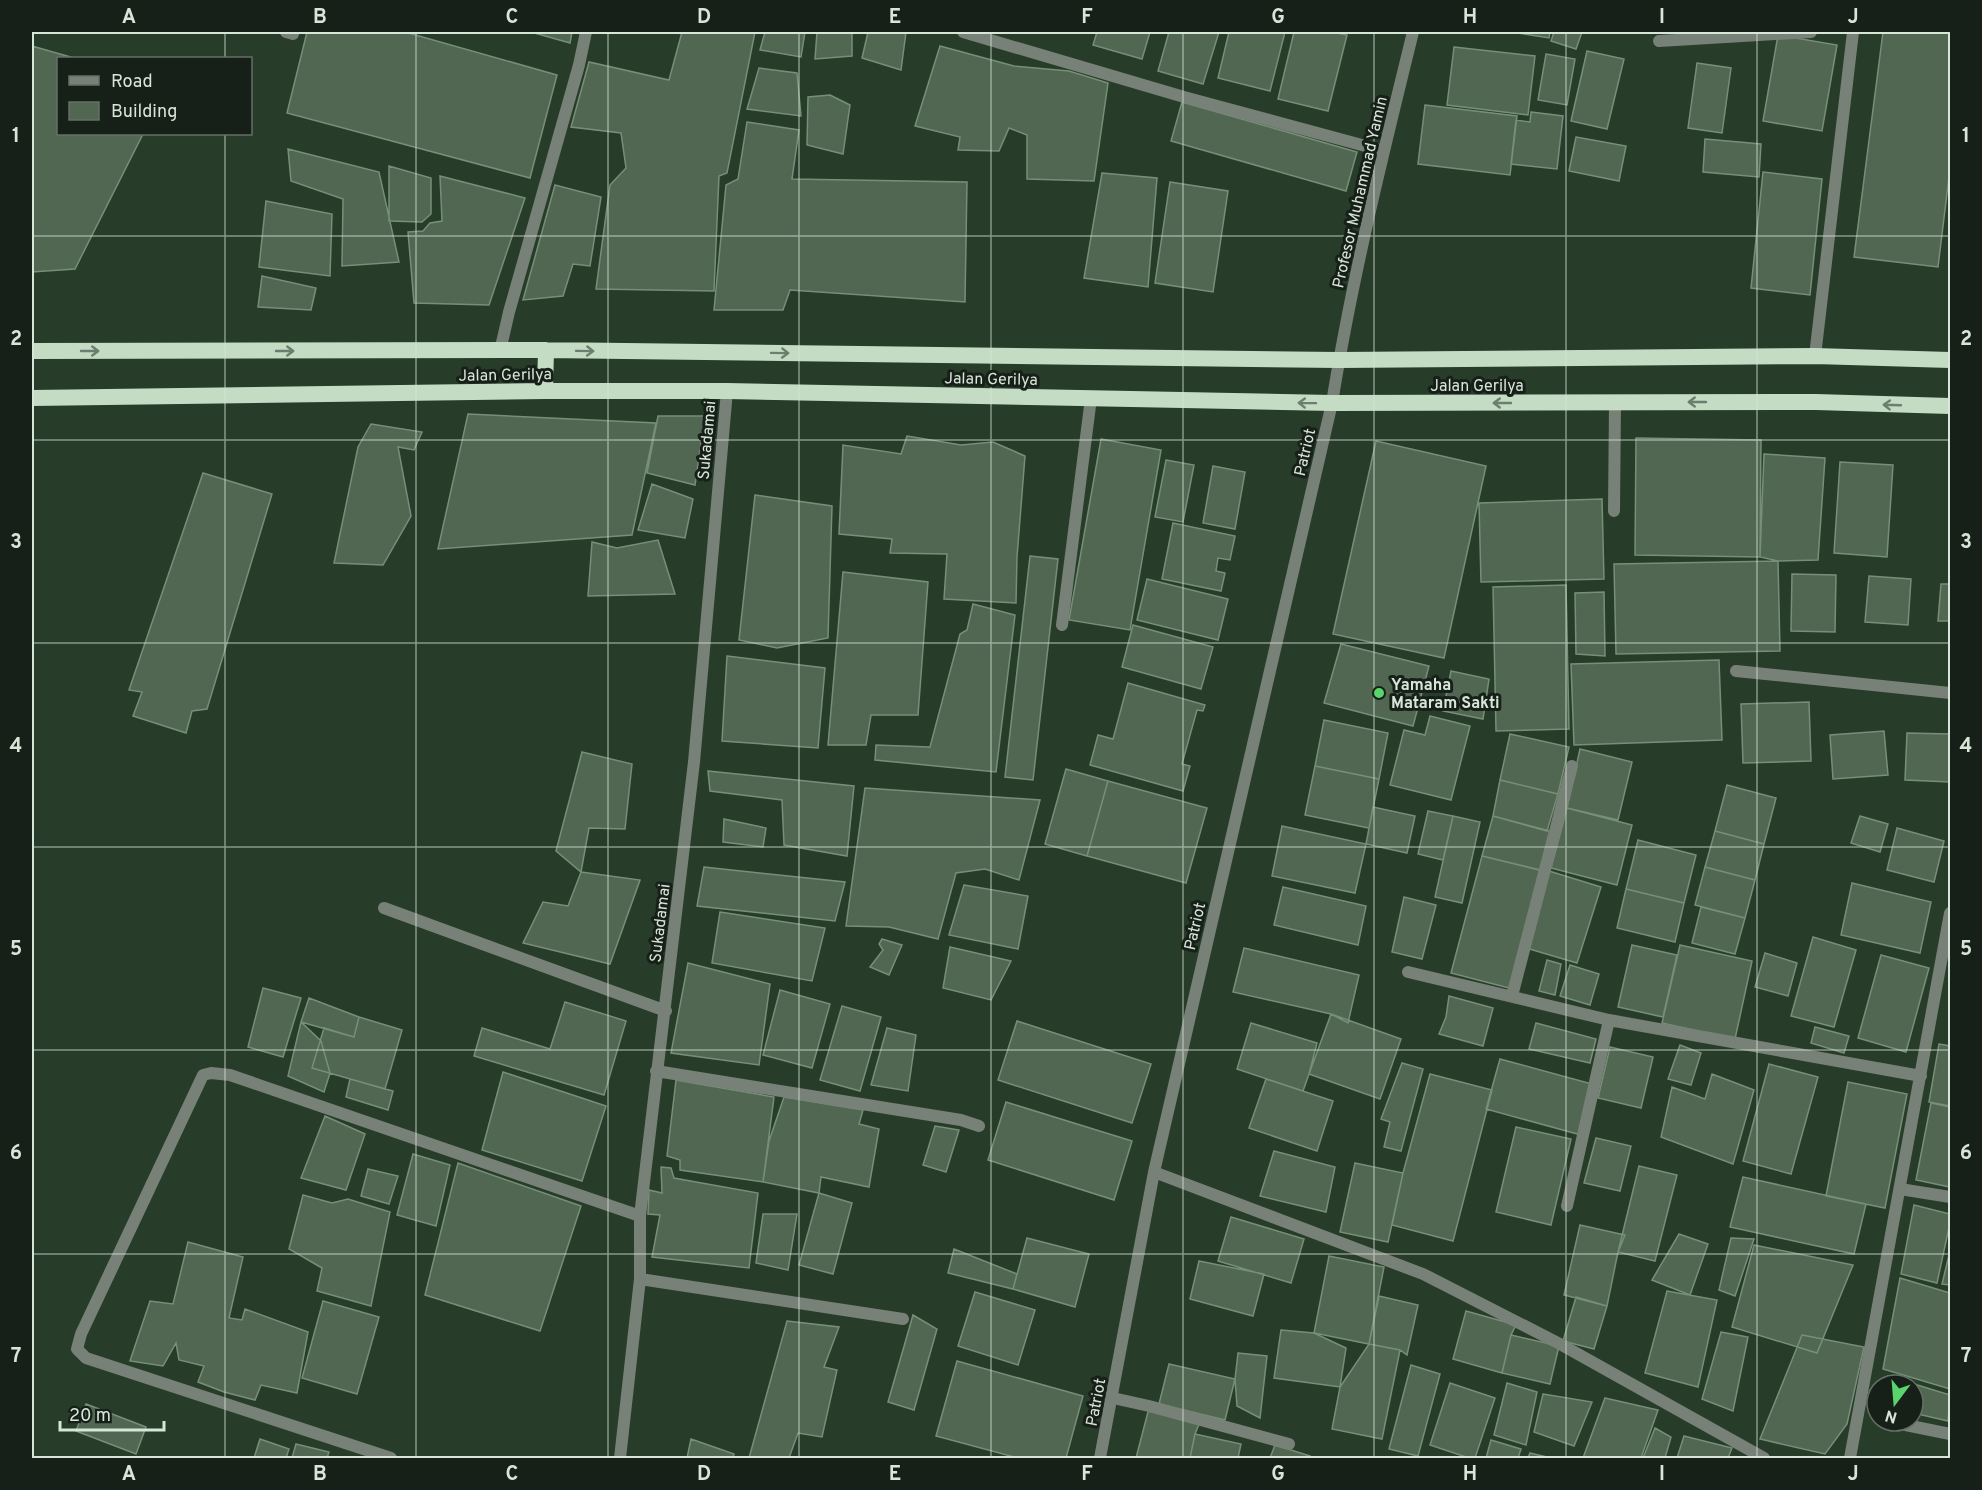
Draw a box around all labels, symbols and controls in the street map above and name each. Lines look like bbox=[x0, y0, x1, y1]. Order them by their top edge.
text: A bbox=[122, 5, 136, 31]
text: B bbox=[313, 5, 327, 31]
text: C bbox=[506, 5, 518, 31]
text: D bbox=[697, 5, 711, 31]
text: E bbox=[889, 5, 901, 31]
text: F bbox=[1081, 5, 1093, 31]
text: G bbox=[1271, 5, 1285, 31]
text: H bbox=[1463, 5, 1477, 31]
text: I bbox=[1659, 5, 1665, 31]
text: J bbox=[1847, 5, 1859, 31]
legend bbox=[57, 57, 252, 135]
text: Road bbox=[111, 71, 153, 94]
street label: Profesor Muhammad Yamin bbox=[1329, 95, 1393, 290]
text: Building bbox=[111, 101, 177, 124]
text: 1 bbox=[12, 124, 20, 150]
text: 1 bbox=[1962, 124, 1970, 150]
text: 2 bbox=[10, 327, 22, 353]
text: 2 bbox=[1960, 327, 1972, 353]
one-way arrow bbox=[79, 345, 99, 357]
one-way arrow bbox=[274, 345, 294, 357]
one-way arrow bbox=[574, 345, 594, 357]
one-way arrow bbox=[769, 347, 789, 359]
street label: Jalan Gerilya bbox=[458, 365, 552, 387]
street label: Jalan Gerilya bbox=[944, 369, 1038, 391]
street label: Jalan Gerilya bbox=[1430, 377, 1524, 397]
one-way arrow bbox=[1688, 396, 1708, 408]
one-way arrow bbox=[1298, 397, 1318, 408]
one-way arrow bbox=[1493, 397, 1513, 409]
one-way arrow bbox=[1883, 399, 1903, 410]
street label: Sukadamai bbox=[695, 400, 721, 480]
street label: Patriot bbox=[1291, 427, 1321, 478]
text: 3 bbox=[10, 530, 22, 556]
text: 3 bbox=[1960, 530, 1972, 556]
place label: Yamaha Mataram Sakti bbox=[1391, 676, 1499, 714]
marker: Yamaha Mataram Sakti bbox=[1372, 686, 1386, 700]
text: 4 bbox=[10, 734, 22, 760]
text: 4 bbox=[1960, 734, 1972, 760]
street label: Sukadamai bbox=[646, 883, 676, 964]
street label: Patriot bbox=[1181, 901, 1211, 952]
text: 5 bbox=[10, 937, 22, 963]
text: 5 bbox=[1960, 937, 1972, 963]
text: 6 bbox=[10, 1141, 22, 1167]
text: 6 bbox=[1960, 1141, 1972, 1167]
text: 7 bbox=[11, 1344, 21, 1370]
text: 7 bbox=[1961, 1344, 1971, 1370]
north arrow bbox=[1865, 1373, 1925, 1433]
street label: Patriot bbox=[1083, 1377, 1111, 1428]
scale bar bbox=[60, 1394, 164, 1432]
text: N bbox=[1883, 1404, 1900, 1427]
text: 20 m bbox=[69, 1405, 111, 1428]
text: A bbox=[122, 1462, 136, 1488]
text: B bbox=[313, 1462, 327, 1488]
text: C bbox=[506, 1462, 518, 1488]
text: D bbox=[697, 1462, 711, 1488]
text: E bbox=[889, 1462, 901, 1488]
text: F bbox=[1081, 1462, 1093, 1488]
text: G bbox=[1271, 1462, 1285, 1488]
text: H bbox=[1463, 1462, 1477, 1488]
text: I bbox=[1659, 1462, 1665, 1488]
text: J bbox=[1847, 1462, 1859, 1488]

